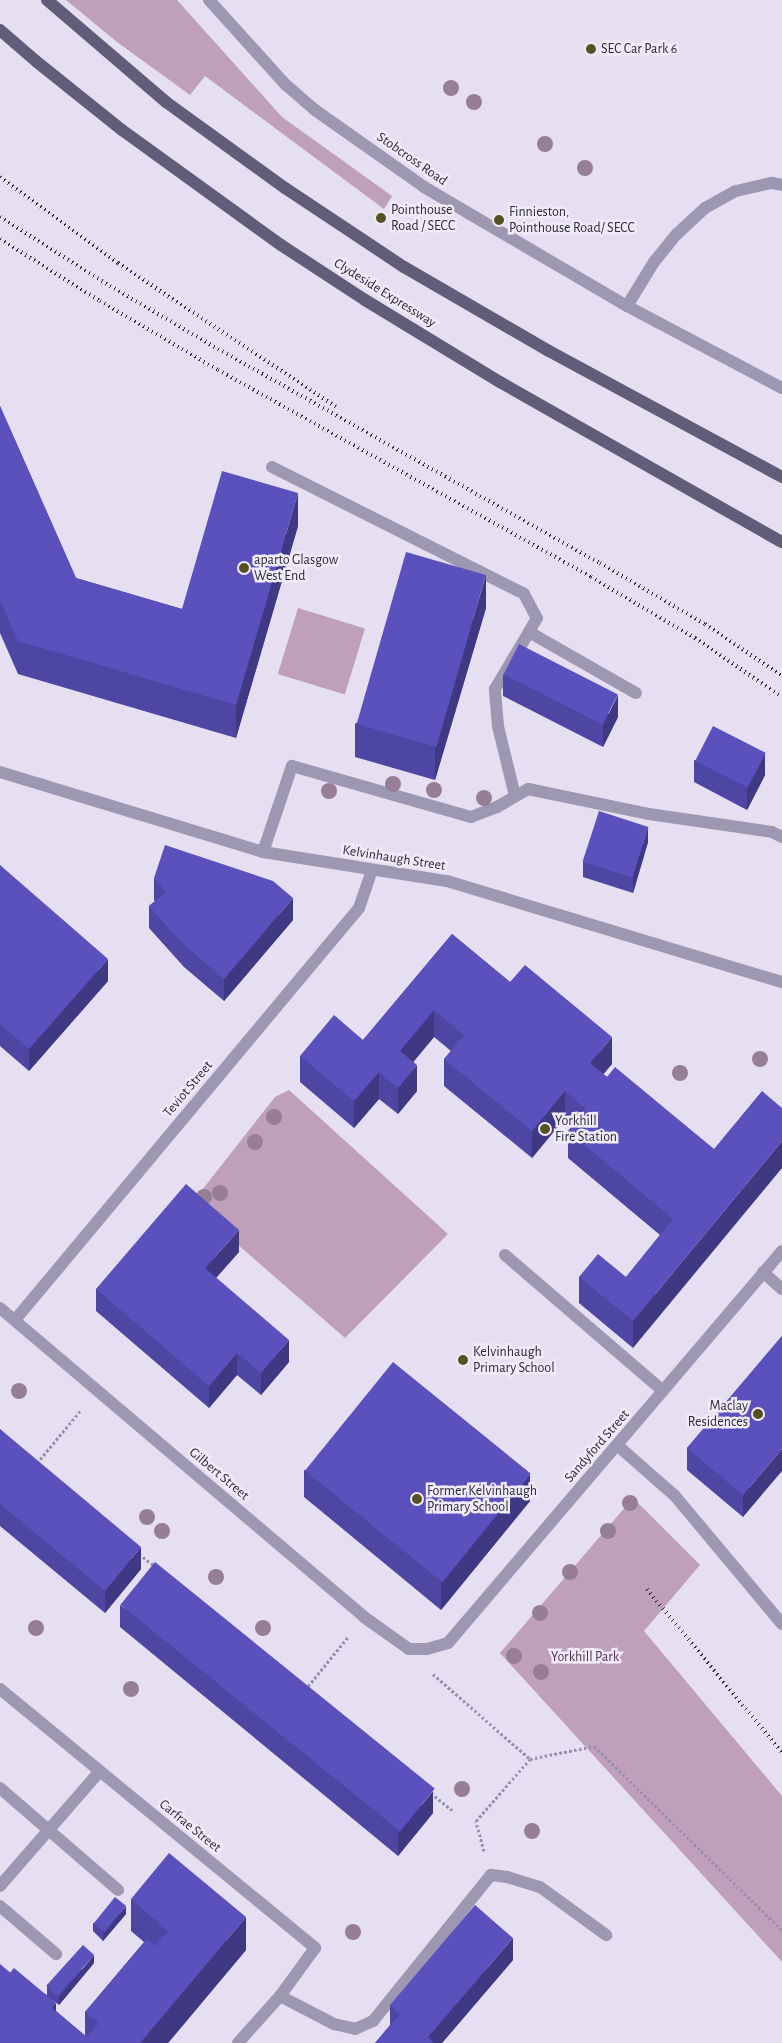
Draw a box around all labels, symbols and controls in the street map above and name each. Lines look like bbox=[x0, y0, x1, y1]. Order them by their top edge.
place label: SEC Car Park 6 bbox=[601, 41, 677, 57]
marker: SEC Car Park 6 bbox=[585, 43, 597, 55]
street label: Stobcross Road bbox=[374, 129, 450, 189]
place label: Pointhouse Road / SECC bbox=[391, 202, 455, 234]
place label: Finnieston, Pointhouse Road/ SECC bbox=[509, 204, 635, 236]
marker: Pointhouse Road / SECC bbox=[375, 212, 387, 224]
marker: Finnieston, Pointhouse Road/ SECC bbox=[493, 214, 505, 226]
street label: Clydeside Expressway bbox=[331, 255, 439, 331]
place label: aparto Glasgow West End bbox=[254, 552, 338, 584]
marker: aparto Glasgow West End bbox=[238, 562, 250, 574]
street label: Kelvinhaugh Street bbox=[341, 842, 447, 874]
street label: Teviot Street bbox=[160, 1057, 216, 1121]
place label: Yorkhill Fire Station bbox=[555, 1113, 617, 1146]
marker: Yorkhill Fire Station bbox=[539, 1123, 551, 1135]
place label: Kelvinhaugh Primary School bbox=[473, 1344, 555, 1376]
marker: Kelvinhaugh Primary School bbox=[457, 1354, 469, 1366]
place label: Maclay Residences bbox=[688, 1398, 748, 1430]
street label: Sandyford Street bbox=[561, 1406, 633, 1486]
marker: Maclay Residences bbox=[752, 1408, 764, 1420]
street label: Gilbert Street bbox=[186, 1444, 252, 1504]
place label: Former Kelvinhaugh Primary School bbox=[427, 1483, 537, 1515]
marker: Former Kelvinhaugh Primary School bbox=[411, 1493, 423, 1505]
park label: Yorkhill Park bbox=[551, 1649, 619, 1665]
street label: Carfrae Street bbox=[156, 1796, 224, 1856]

